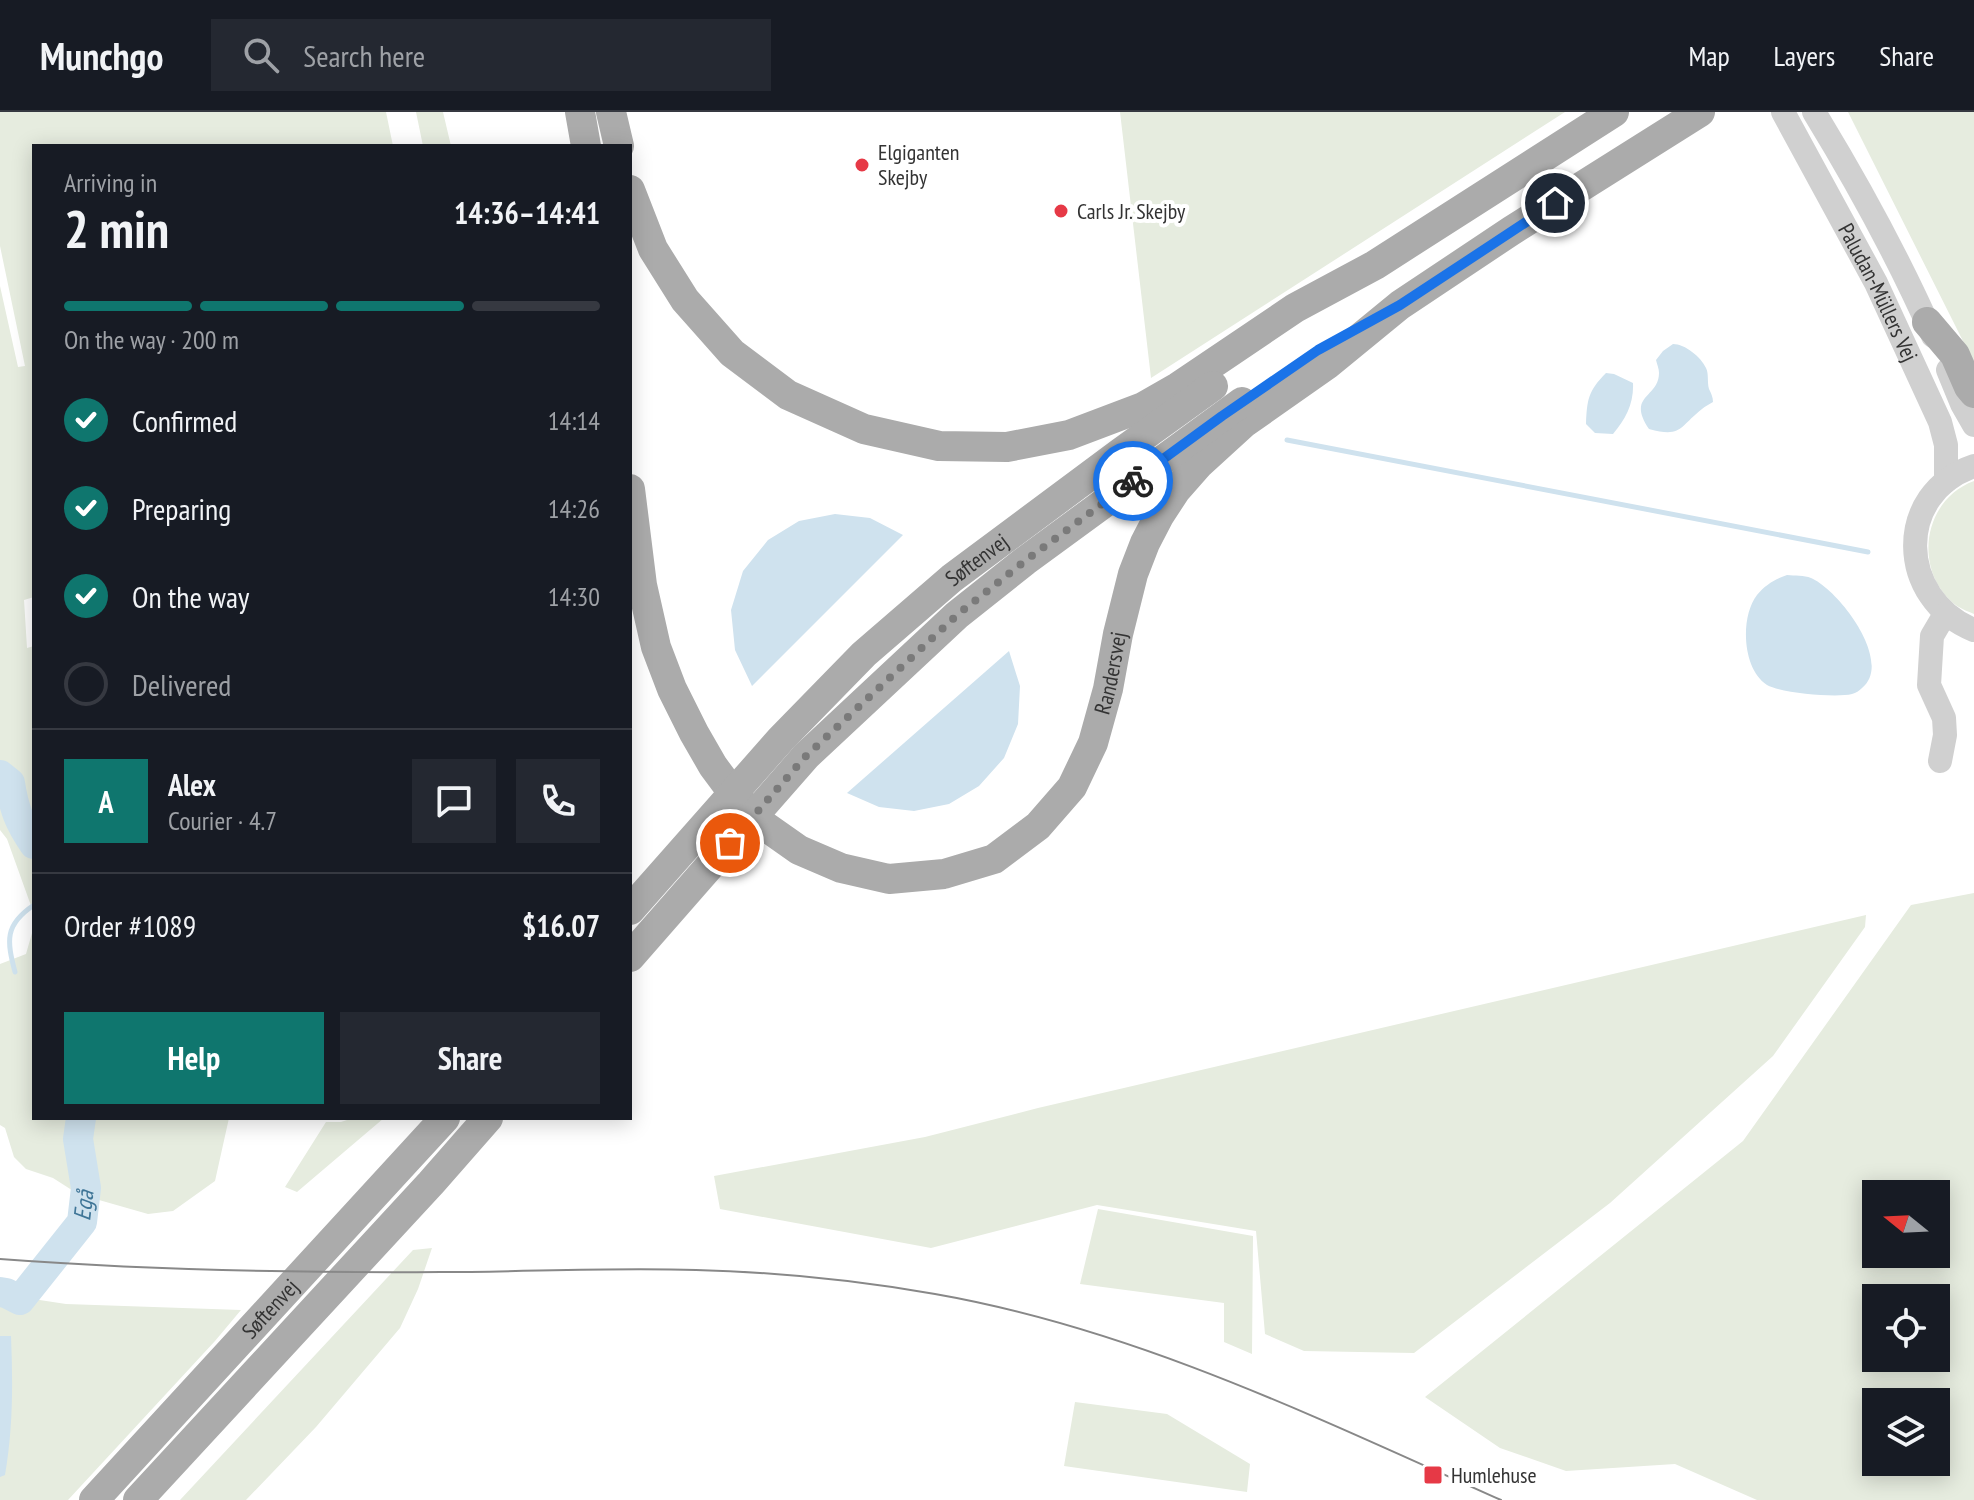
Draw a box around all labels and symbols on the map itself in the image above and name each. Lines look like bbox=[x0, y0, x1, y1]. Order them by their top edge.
place label: Elgiganten Skejby bbox=[878, 138, 959, 191]
marker: Elgiganten Skejby bbox=[853, 156, 871, 174]
pin bbox=[1521, 169, 1589, 237]
place label: Carls Jr. Skejby bbox=[1077, 197, 1186, 225]
marker: Carls Jr. Skejby bbox=[1052, 202, 1070, 220]
street label: Paludan-Müllers Vej bbox=[1832, 218, 1924, 366]
courier bbox=[1093, 441, 1173, 521]
street label: Søftenvej bbox=[939, 527, 1014, 592]
street label: Randersvej bbox=[1088, 629, 1132, 717]
pin bbox=[696, 809, 764, 877]
north arrow bbox=[1862, 1180, 1950, 1268]
water label: Egå bbox=[66, 1187, 101, 1222]
street label: Søftenvej bbox=[236, 1273, 304, 1344]
place label: Humlehuse bbox=[1451, 1461, 1537, 1489]
marker: Humlehuse bbox=[1422, 1464, 1444, 1486]

